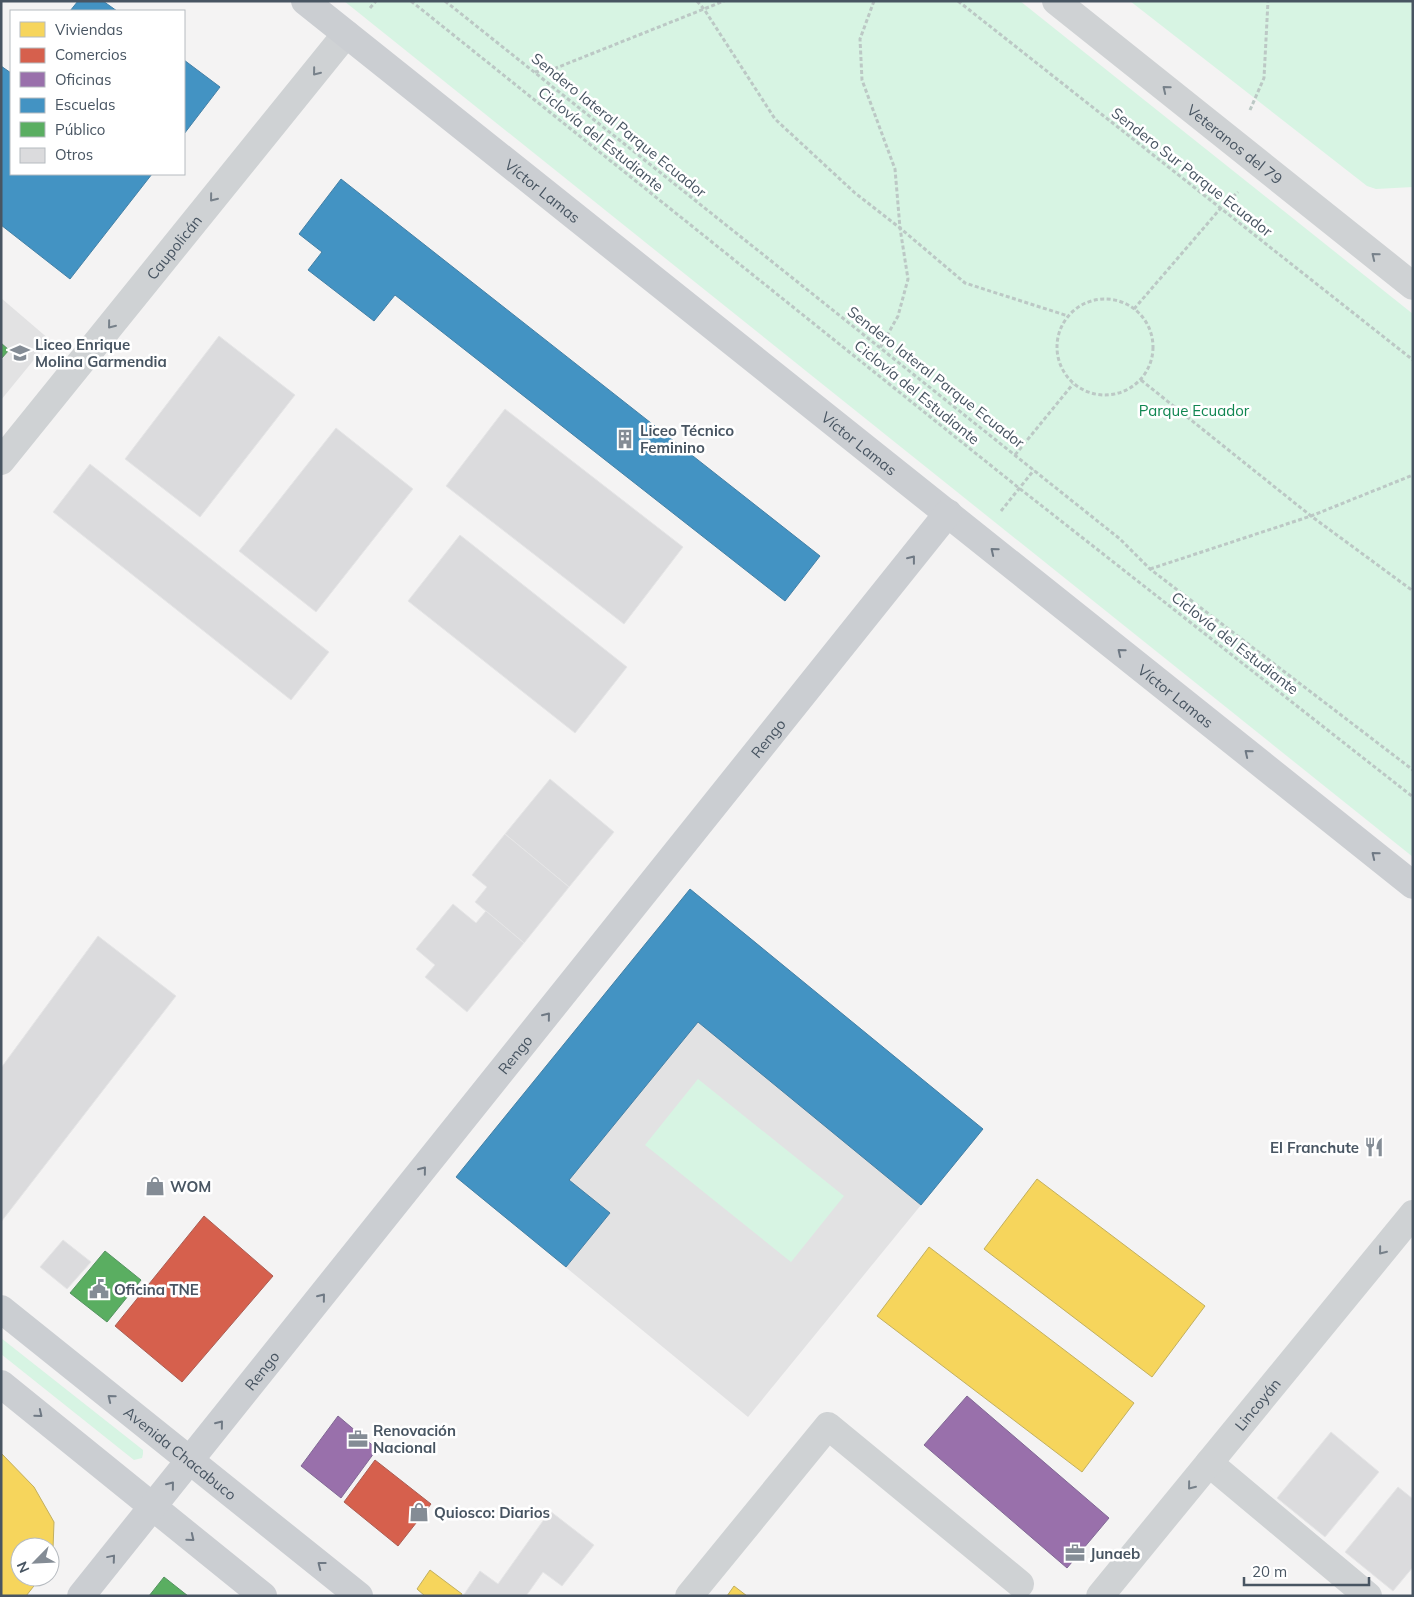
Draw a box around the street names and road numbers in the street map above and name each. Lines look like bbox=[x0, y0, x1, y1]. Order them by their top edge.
street label: Sendero lateral Parque Ecuador bbox=[528, 49, 711, 202]
street label: Ciclovía del Estudiante bbox=[534, 83, 668, 195]
street label: Veteranos del 79 bbox=[1183, 100, 1287, 188]
street label: Sendero Sur Parque Ecuador bbox=[1108, 103, 1277, 241]
street label: Víctor Lamas bbox=[501, 155, 584, 227]
street label: Caupolicán bbox=[142, 211, 206, 283]
street label: Sendero lateral Parque Ecuador bbox=[844, 302, 1029, 452]
street label: Ciclovía del Estudiante bbox=[850, 336, 984, 448]
street label: Víctor Lamas bbox=[818, 407, 901, 479]
street label: Ciclovía del Estudiante bbox=[1168, 587, 1302, 699]
street label: Víctor Lamas bbox=[1134, 660, 1217, 732]
street label: Rengo bbox=[746, 715, 789, 761]
street label: Rengo bbox=[493, 1031, 536, 1078]
street label: Rengo bbox=[240, 1347, 283, 1394]
street label: Lincoyán bbox=[1230, 1374, 1284, 1434]
street label: Avenida Chacabuco bbox=[120, 1402, 241, 1504]

